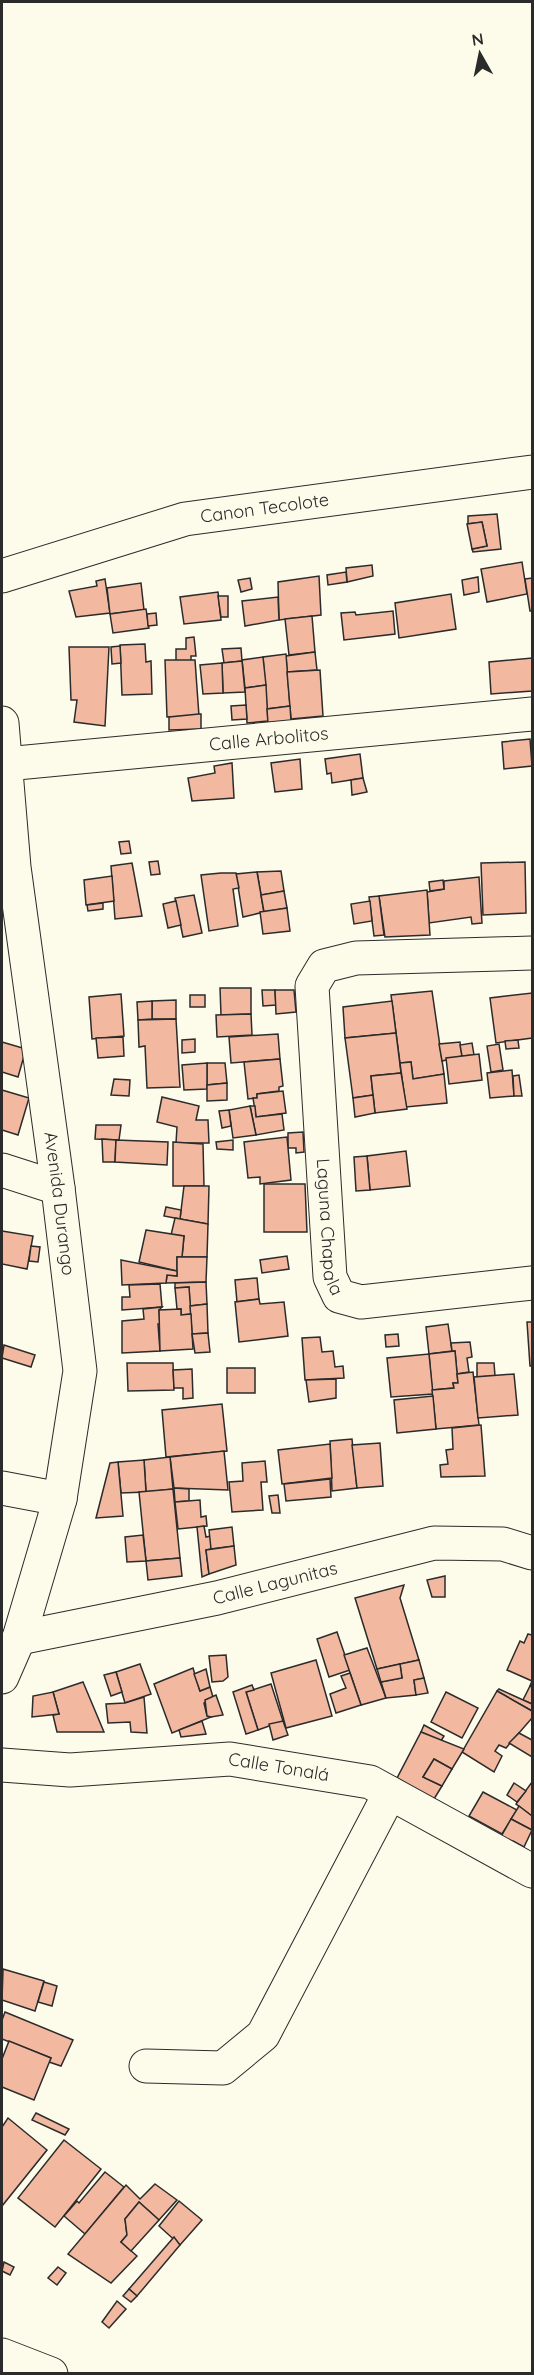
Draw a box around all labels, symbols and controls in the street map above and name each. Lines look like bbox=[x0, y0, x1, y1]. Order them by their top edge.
north arrow bbox=[450, 24, 510, 84]
text: N bbox=[470, 28, 485, 50]
street label: Canon Tecolote bbox=[199, 488, 330, 528]
street label: Calle Arbolitos bbox=[208, 721, 329, 756]
street label: Avenida Durango bbox=[39, 1130, 80, 1277]
street label: Laguna Chapala bbox=[312, 1158, 349, 1299]
street label: Calle Lagunitas bbox=[210, 1556, 340, 1610]
street label: Calle Tonalá bbox=[227, 1747, 331, 1786]

